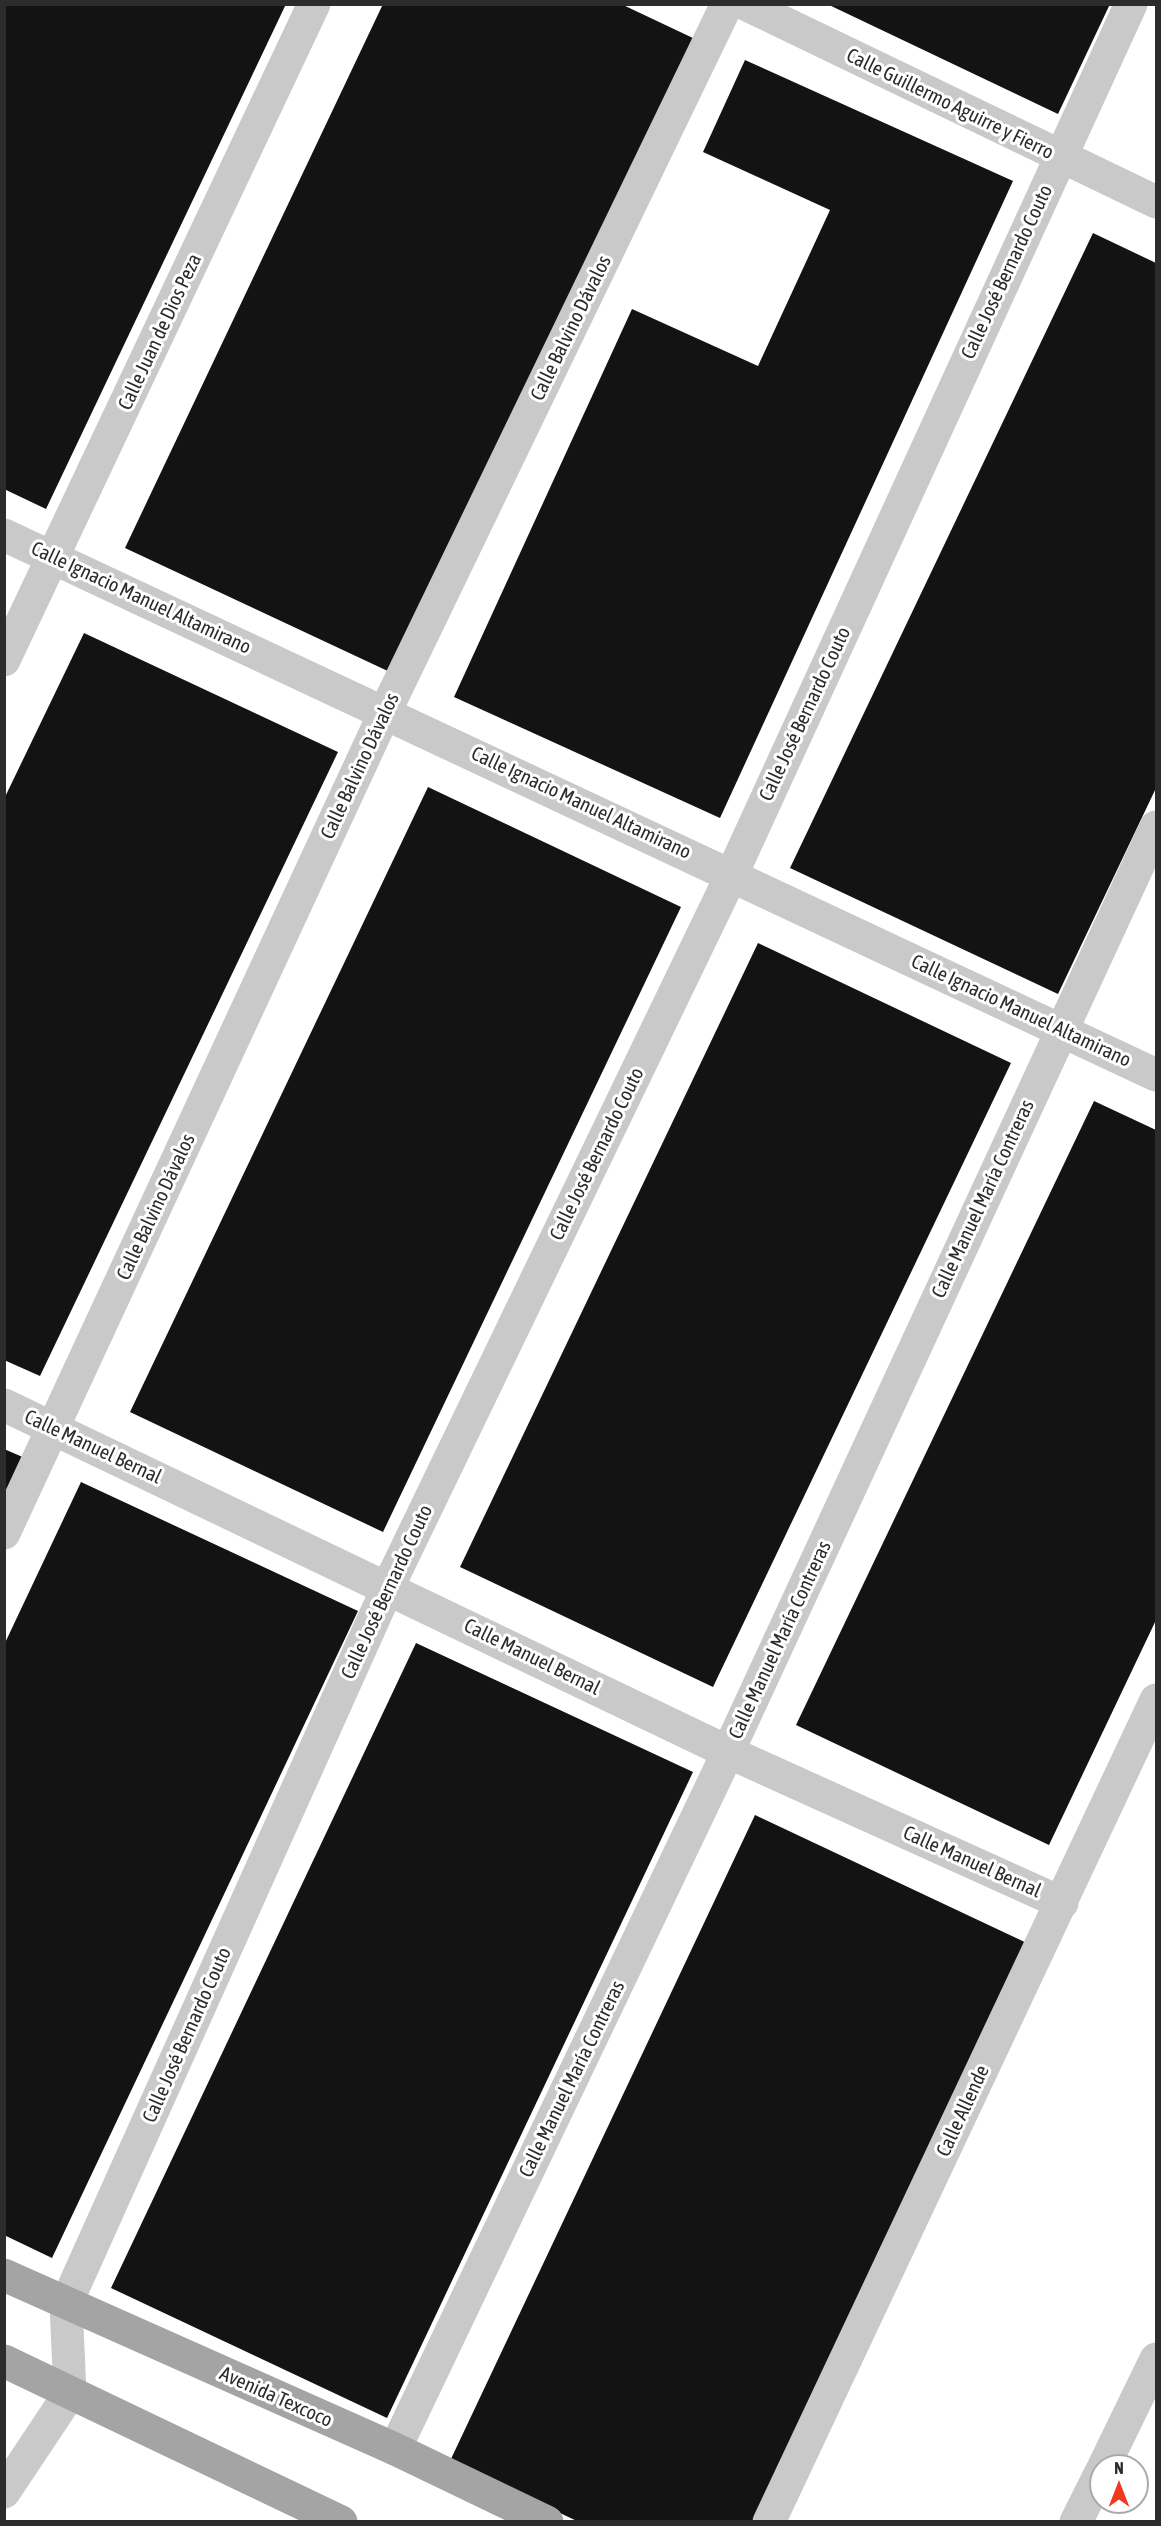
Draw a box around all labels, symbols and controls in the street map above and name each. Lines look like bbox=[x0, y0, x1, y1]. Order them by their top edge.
street label: Calle Guillermo Aguirre y Fierro bbox=[843, 43, 1057, 165]
street label: Calle José Bernardo Couto bbox=[956, 181, 1058, 363]
street label: Calle Juan de Dios Peza bbox=[113, 250, 207, 414]
street label: Calle Balvino Dávalos bbox=[525, 252, 617, 404]
street label: Calle Ignacio Manuel Altamirano bbox=[27, 536, 255, 660]
street label: Calle José Bernardo Couto bbox=[754, 623, 856, 805]
street label: Calle Balvino Dávalos bbox=[316, 689, 404, 843]
street label: Calle Ignacio Manuel Altamirano bbox=[467, 741, 695, 865]
street label: Calle Ignacio Manuel Altamirano bbox=[907, 949, 1135, 1073]
street label: Calle José Bernardo Couto bbox=[545, 1064, 649, 1244]
street label: Calle Manuel María Contreras bbox=[927, 1096, 1039, 1302]
street label: Calle Balvino Dávalos bbox=[112, 1130, 200, 1284]
street label: Calle Manuel Bernal bbox=[21, 1405, 165, 1489]
street label: Calle José Bernardo Couto bbox=[336, 1501, 438, 1683]
street label: Calle Manuel María Contreras bbox=[724, 1537, 836, 1743]
street label: Calle Manuel Bernal bbox=[460, 1614, 604, 1700]
street label: Calle Manuel Bernal bbox=[899, 1821, 1045, 1903]
street label: Calle José Bernardo Couto bbox=[138, 1944, 236, 2126]
street label: Calle Manuel María Contreras bbox=[514, 1977, 630, 2181]
street label: Calle Allende bbox=[931, 2061, 995, 2161]
street label: Avenida Texcoco bbox=[216, 2361, 336, 2433]
north arrow bbox=[1089, 2454, 1149, 2514]
text: N bbox=[1114, 2459, 1124, 2477]

